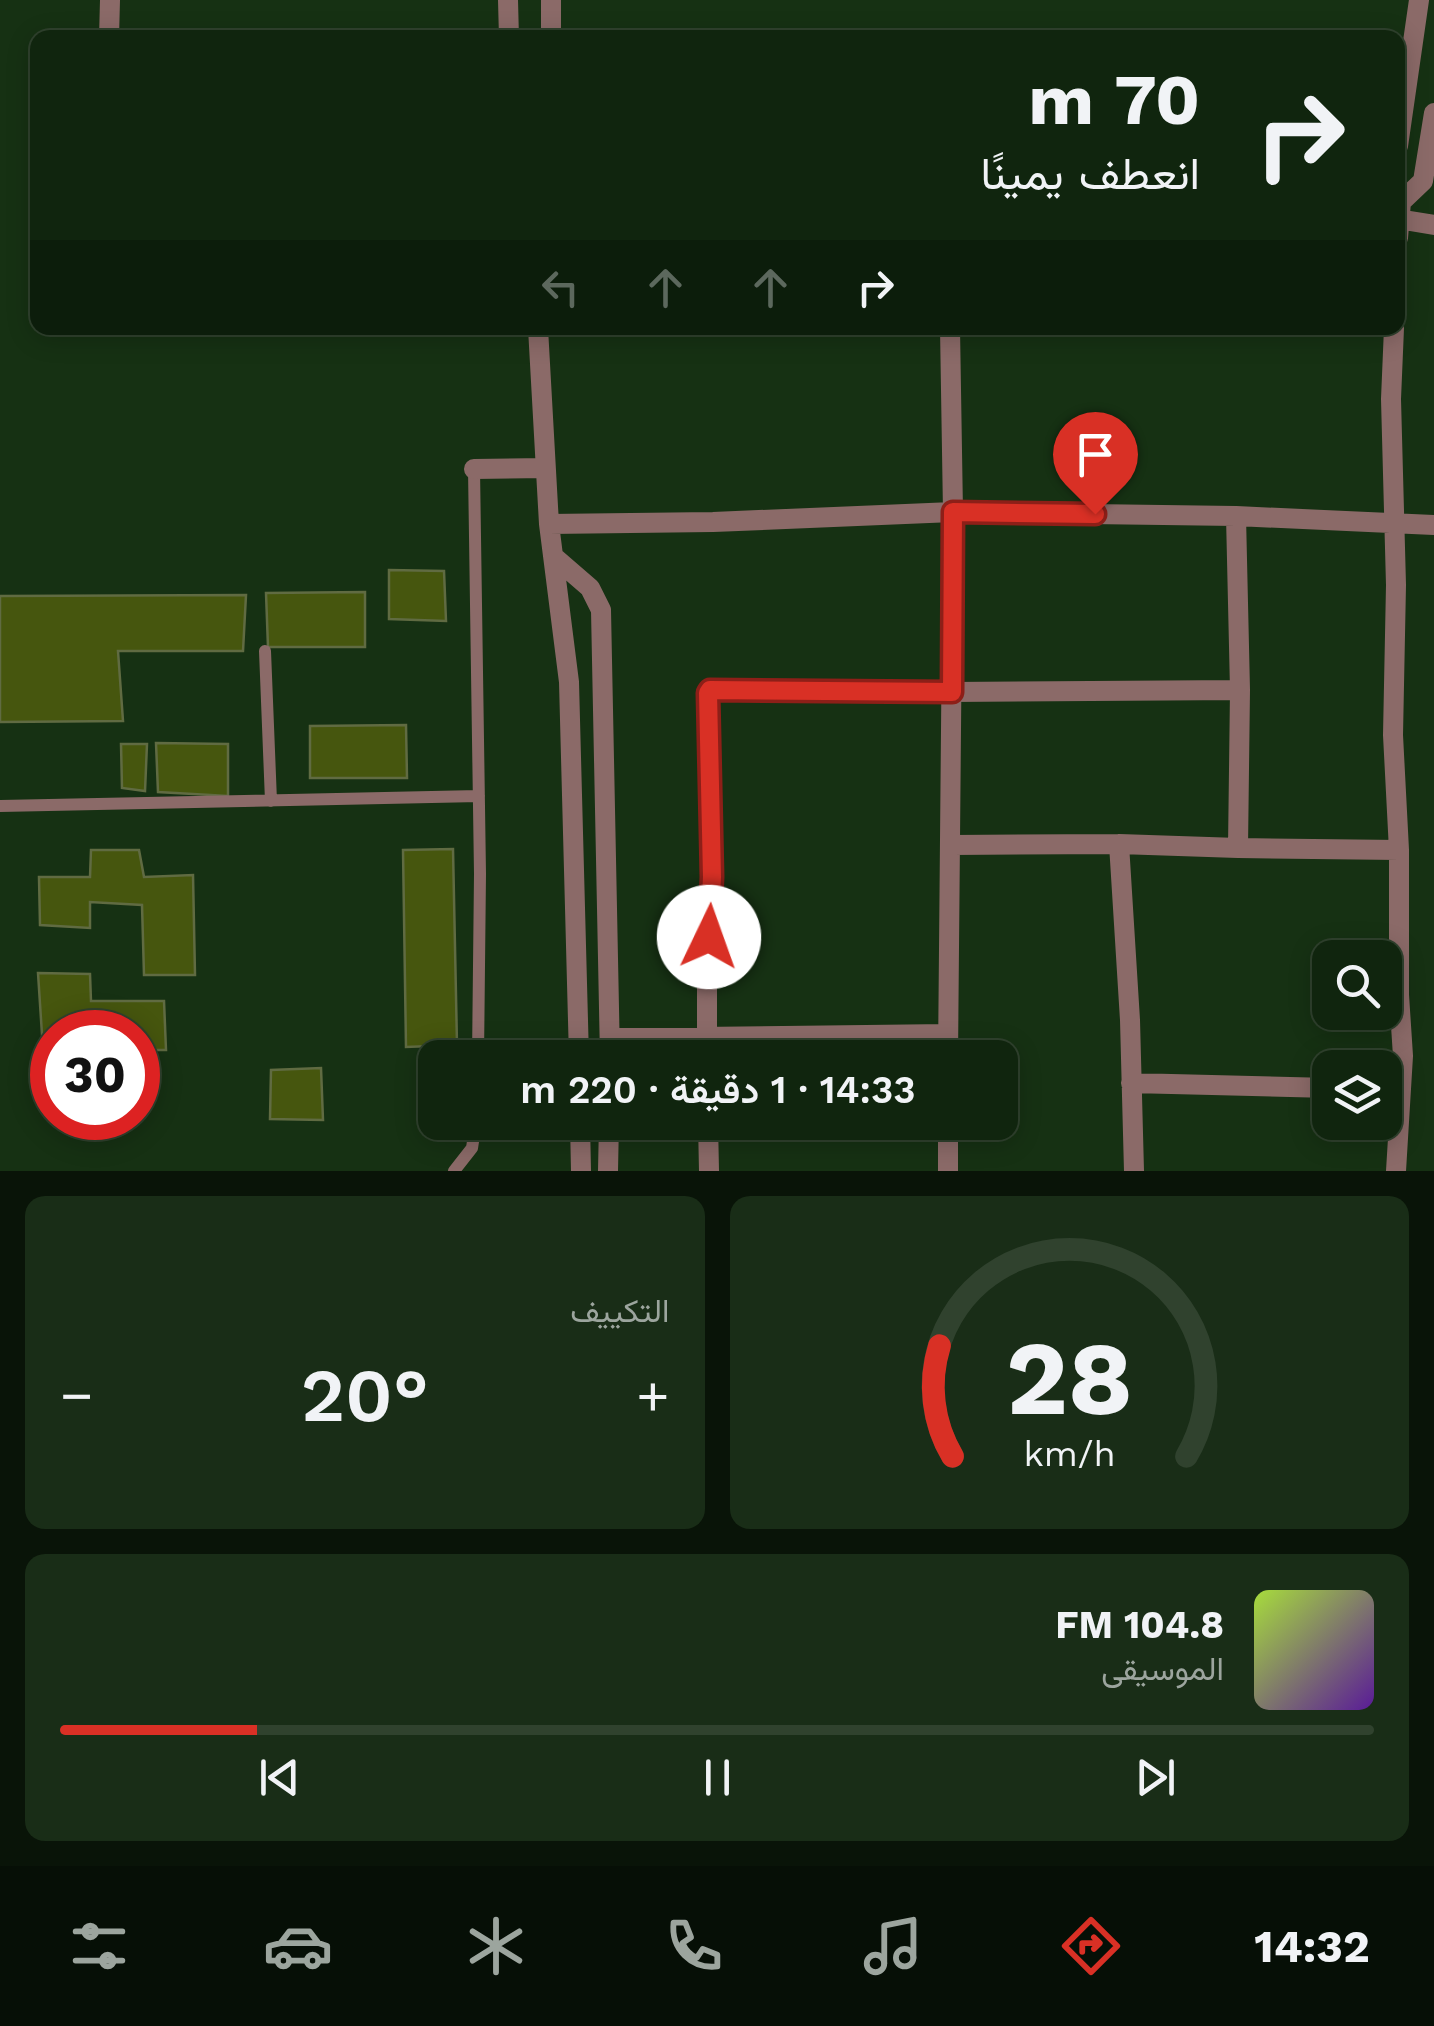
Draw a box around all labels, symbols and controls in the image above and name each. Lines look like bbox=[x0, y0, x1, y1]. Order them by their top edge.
text: 70 m bbox=[1028, 59, 1200, 141]
icon: right bbox=[1235, 70, 1365, 200]
text: انعطف يمينًا bbox=[980, 147, 1200, 200]
icon: left bbox=[533, 260, 588, 315]
icon: ahead bbox=[638, 260, 693, 315]
icon: ahead bbox=[743, 260, 798, 315]
icon: right bbox=[848, 260, 903, 315]
pin bbox=[1053, 412, 1138, 515]
icon: arrive bbox=[1068, 427, 1123, 482]
position arrow bbox=[657, 885, 761, 989]
map controls bbox=[1312, 940, 1402, 1140]
button: search bbox=[1312, 940, 1402, 1030]
speed limit sign: 30 bbox=[30, 1010, 160, 1140]
button: layers bbox=[1312, 1050, 1402, 1140]
text: 14:33 · 1 دقيقة · 220 m bbox=[520, 1068, 916, 1112]
text: التكييف bbox=[570, 1292, 670, 1330]
text: 28 bbox=[1006, 1317, 1133, 1439]
text: 20° bbox=[301, 1351, 429, 1439]
text: − bbox=[60, 1363, 93, 1427]
text: + bbox=[636, 1363, 670, 1427]
text: km/h bbox=[1023, 1433, 1115, 1475]
text: 104.8 FM bbox=[1055, 1603, 1224, 1647]
text: الموسيقى bbox=[1101, 1650, 1224, 1688]
icon: previous bbox=[252, 1750, 307, 1805]
icon: pause bbox=[690, 1750, 745, 1805]
icon: next bbox=[1128, 1750, 1183, 1805]
icon: filters bbox=[64, 1911, 134, 1981]
icon: car bbox=[263, 1911, 333, 1981]
icon: climate bbox=[461, 1911, 531, 1981]
icon: phone bbox=[659, 1911, 729, 1981]
icon: music bbox=[858, 1911, 928, 1981]
icon: directions bbox=[1056, 1911, 1126, 1981]
text: 14:32 bbox=[1254, 1920, 1370, 1973]

